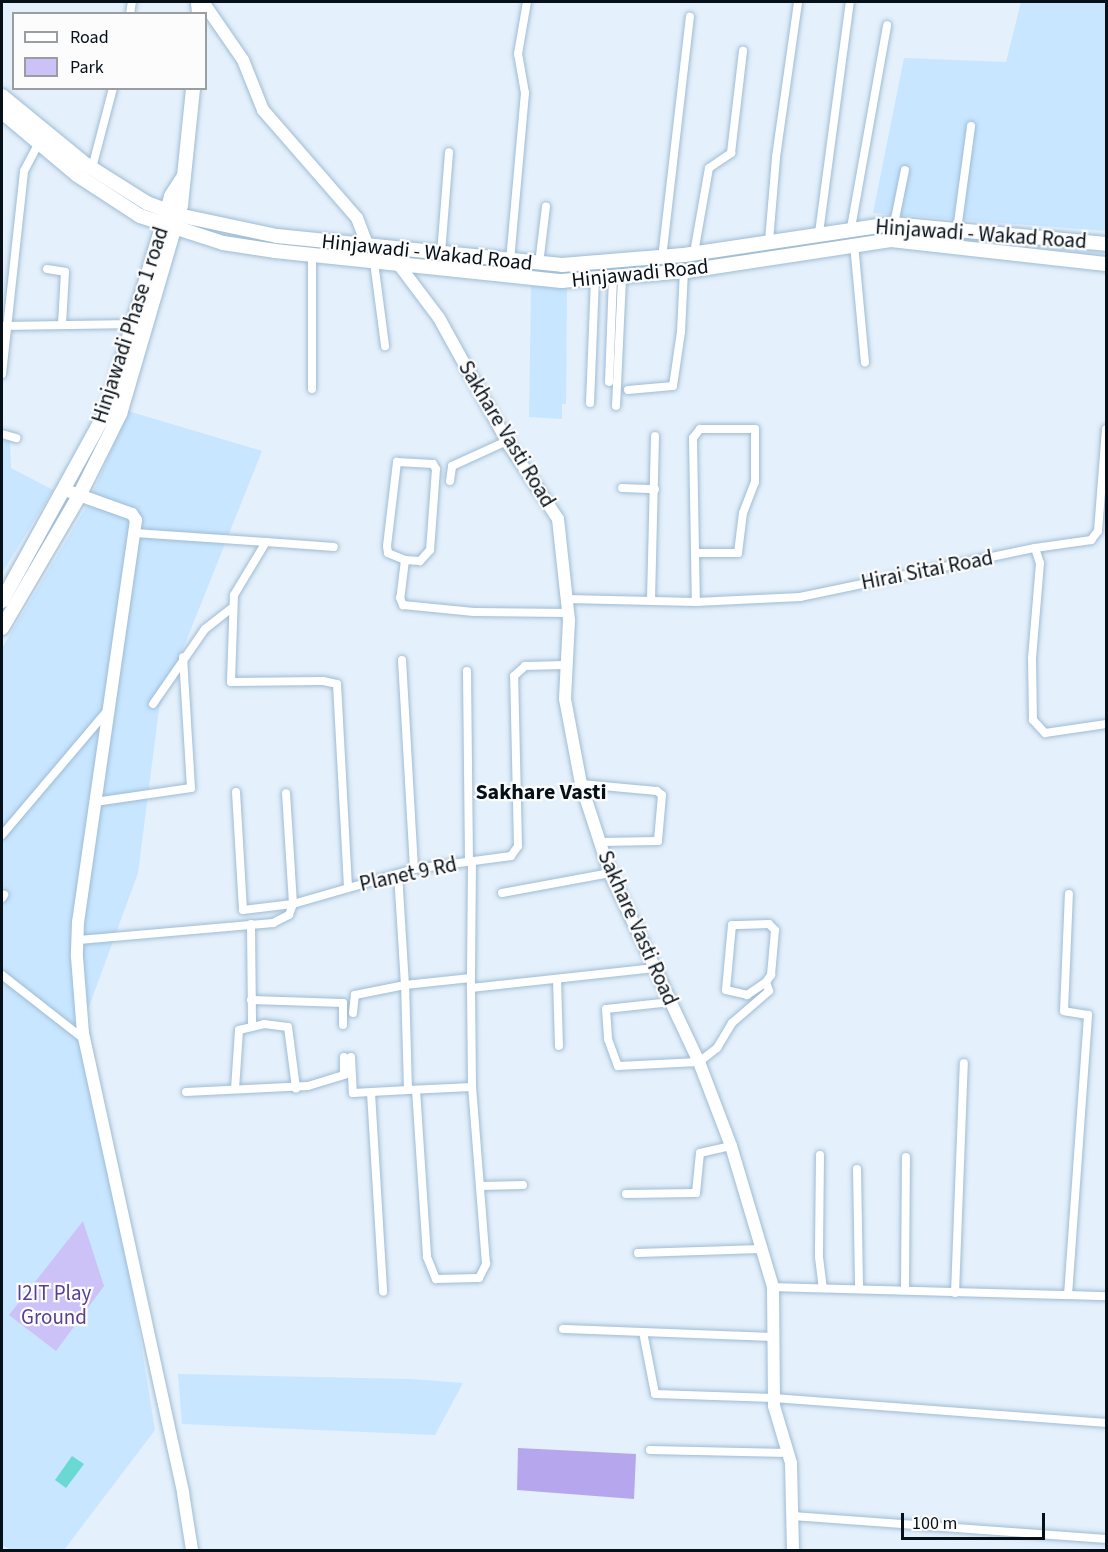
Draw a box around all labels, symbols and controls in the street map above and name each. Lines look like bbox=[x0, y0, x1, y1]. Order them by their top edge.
legend bbox=[12, 12, 207, 90]
text: Road bbox=[70, 25, 109, 50]
text: Park bbox=[70, 55, 104, 80]
street label: Hinjawadi - Wakad Road bbox=[874, 214, 1088, 254]
street label: Hinjawadi Phase 1 road bbox=[86, 224, 174, 426]
street label: Hinjawadi - Wakad Road bbox=[320, 228, 534, 276]
street label: Hinjawadi Road bbox=[570, 253, 710, 293]
street label: Sakhare Vasti Road bbox=[453, 356, 561, 512]
street label: Hirai Sitai Road bbox=[859, 545, 995, 595]
district label: Sakhare Vasti bbox=[475, 780, 607, 806]
street label: Sakhare Vasti Road bbox=[593, 847, 683, 1009]
street label: Planet 9 Rd bbox=[357, 851, 459, 897]
park label: I2IT Play Ground bbox=[17, 1280, 91, 1330]
scale bar bbox=[904, 1501, 1048, 1539]
text: 100 m bbox=[912, 1511, 957, 1536]

